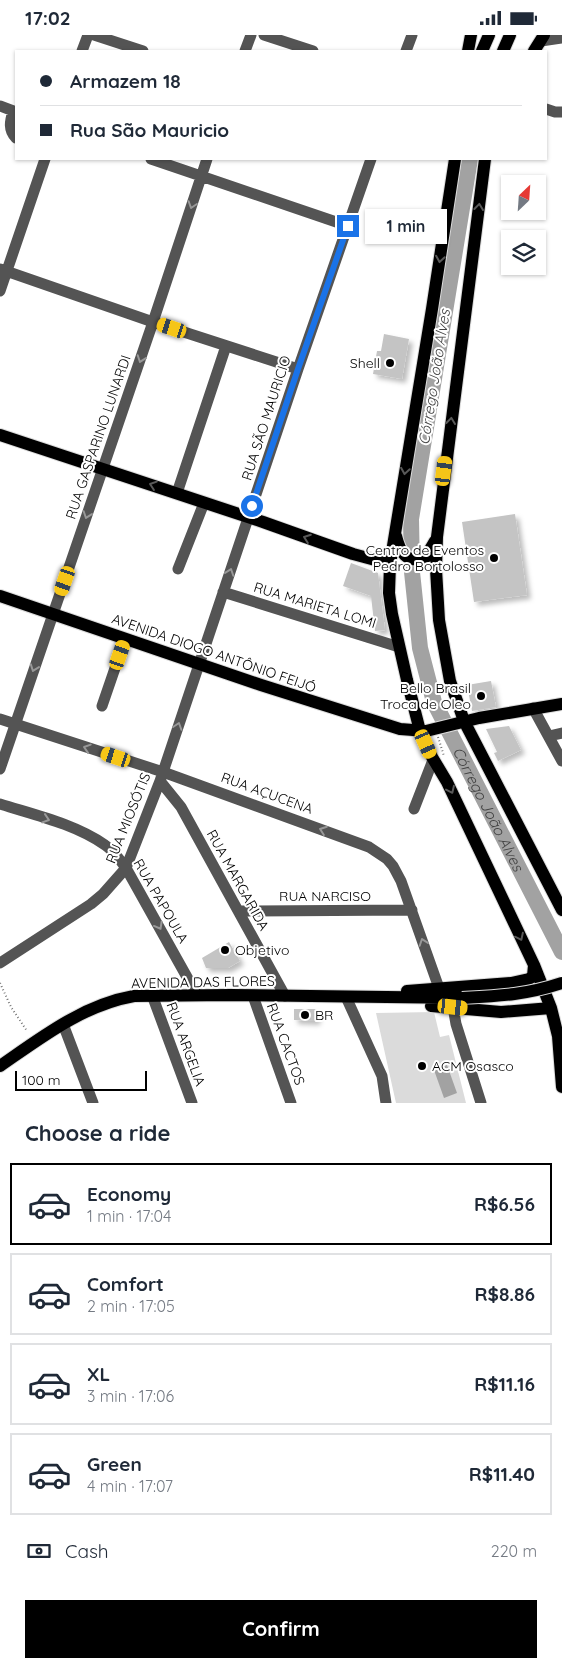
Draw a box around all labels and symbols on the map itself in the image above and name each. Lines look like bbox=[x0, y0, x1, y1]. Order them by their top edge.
north arrow bbox=[501, 175, 546, 220]
one-way arrow bbox=[188, 200, 198, 209]
one-way arrow bbox=[473, 203, 483, 212]
callout: 1 min bbox=[366, 209, 448, 243]
route end bbox=[337, 215, 359, 237]
one-way arrow bbox=[435, 255, 445, 263]
water label: Córrego João Alves bbox=[414, 307, 454, 446]
car bbox=[155, 316, 188, 340]
street label: RUA GASPARINO LUNARDI bbox=[61, 353, 135, 521]
street label: RUA SÃO MAURICIO bbox=[237, 353, 295, 483]
one-way arrow bbox=[137, 354, 147, 363]
place label: Shell bbox=[350, 354, 380, 372]
marker: Shell bbox=[384, 357, 396, 369]
one-way arrow bbox=[445, 416, 456, 424]
car bbox=[434, 455, 453, 487]
one-way arrow bbox=[401, 467, 411, 475]
one-way arrow bbox=[150, 481, 158, 491]
route start bbox=[241, 495, 263, 517]
one-way arrow bbox=[83, 510, 93, 519]
one-way arrow bbox=[303, 534, 312, 544]
place label: Centro de Eventos Pedro Bortolosso bbox=[366, 541, 484, 575]
marker: Centro de Eventos Pedro Bortolosso bbox=[488, 552, 500, 564]
car bbox=[53, 564, 76, 598]
one-way arrow bbox=[224, 568, 234, 576]
street label: RUA MARIETA LOMI bbox=[252, 578, 378, 632]
street label: AVENIDA DIOGO ANTÔNIO FEIJÓ bbox=[109, 609, 319, 697]
car bbox=[108, 638, 131, 672]
one-way arrow bbox=[30, 664, 40, 672]
place label: Bello Brasil Troca de Oleo bbox=[380, 679, 471, 713]
marker: Bello Brasil Troca de Oleo bbox=[475, 690, 487, 702]
one-way arrow bbox=[172, 722, 182, 730]
car bbox=[413, 727, 438, 761]
one-way arrow bbox=[83, 743, 91, 753]
water label: Córrego João Alves bbox=[449, 744, 529, 875]
car bbox=[99, 745, 132, 769]
street label: RUA AÇUCENA bbox=[219, 768, 315, 818]
street label: RUA MIOSÓTIS bbox=[102, 770, 154, 866]
one-way arrow bbox=[444, 785, 455, 794]
one-way arrow bbox=[42, 814, 50, 824]
street label: RUA MARGARIDA bbox=[203, 826, 273, 934]
one-way arrow bbox=[319, 826, 328, 836]
street label: RUA PAPOULA bbox=[130, 856, 192, 946]
street label: RUA NARCISO bbox=[279, 887, 371, 905]
one-way arrow bbox=[153, 921, 163, 930]
one-way arrow bbox=[514, 932, 525, 941]
one-way arrow bbox=[418, 939, 428, 947]
place label: Objetivo bbox=[235, 941, 289, 959]
marker: Objetivo bbox=[219, 944, 231, 956]
street label: AVENIDA DAS FLORES bbox=[131, 972, 275, 992]
car bbox=[437, 998, 468, 1016]
street label: RUA ARGELIA bbox=[162, 1000, 210, 1088]
street label: RUA CACTOS bbox=[263, 1000, 309, 1088]
place label: BR bbox=[315, 1006, 334, 1024]
marker: BR bbox=[299, 1009, 311, 1021]
place label: ACM Osasco bbox=[432, 1057, 514, 1075]
marker: ACM Osasco bbox=[416, 1060, 428, 1072]
scale bar bbox=[15, 1068, 148, 1091]

